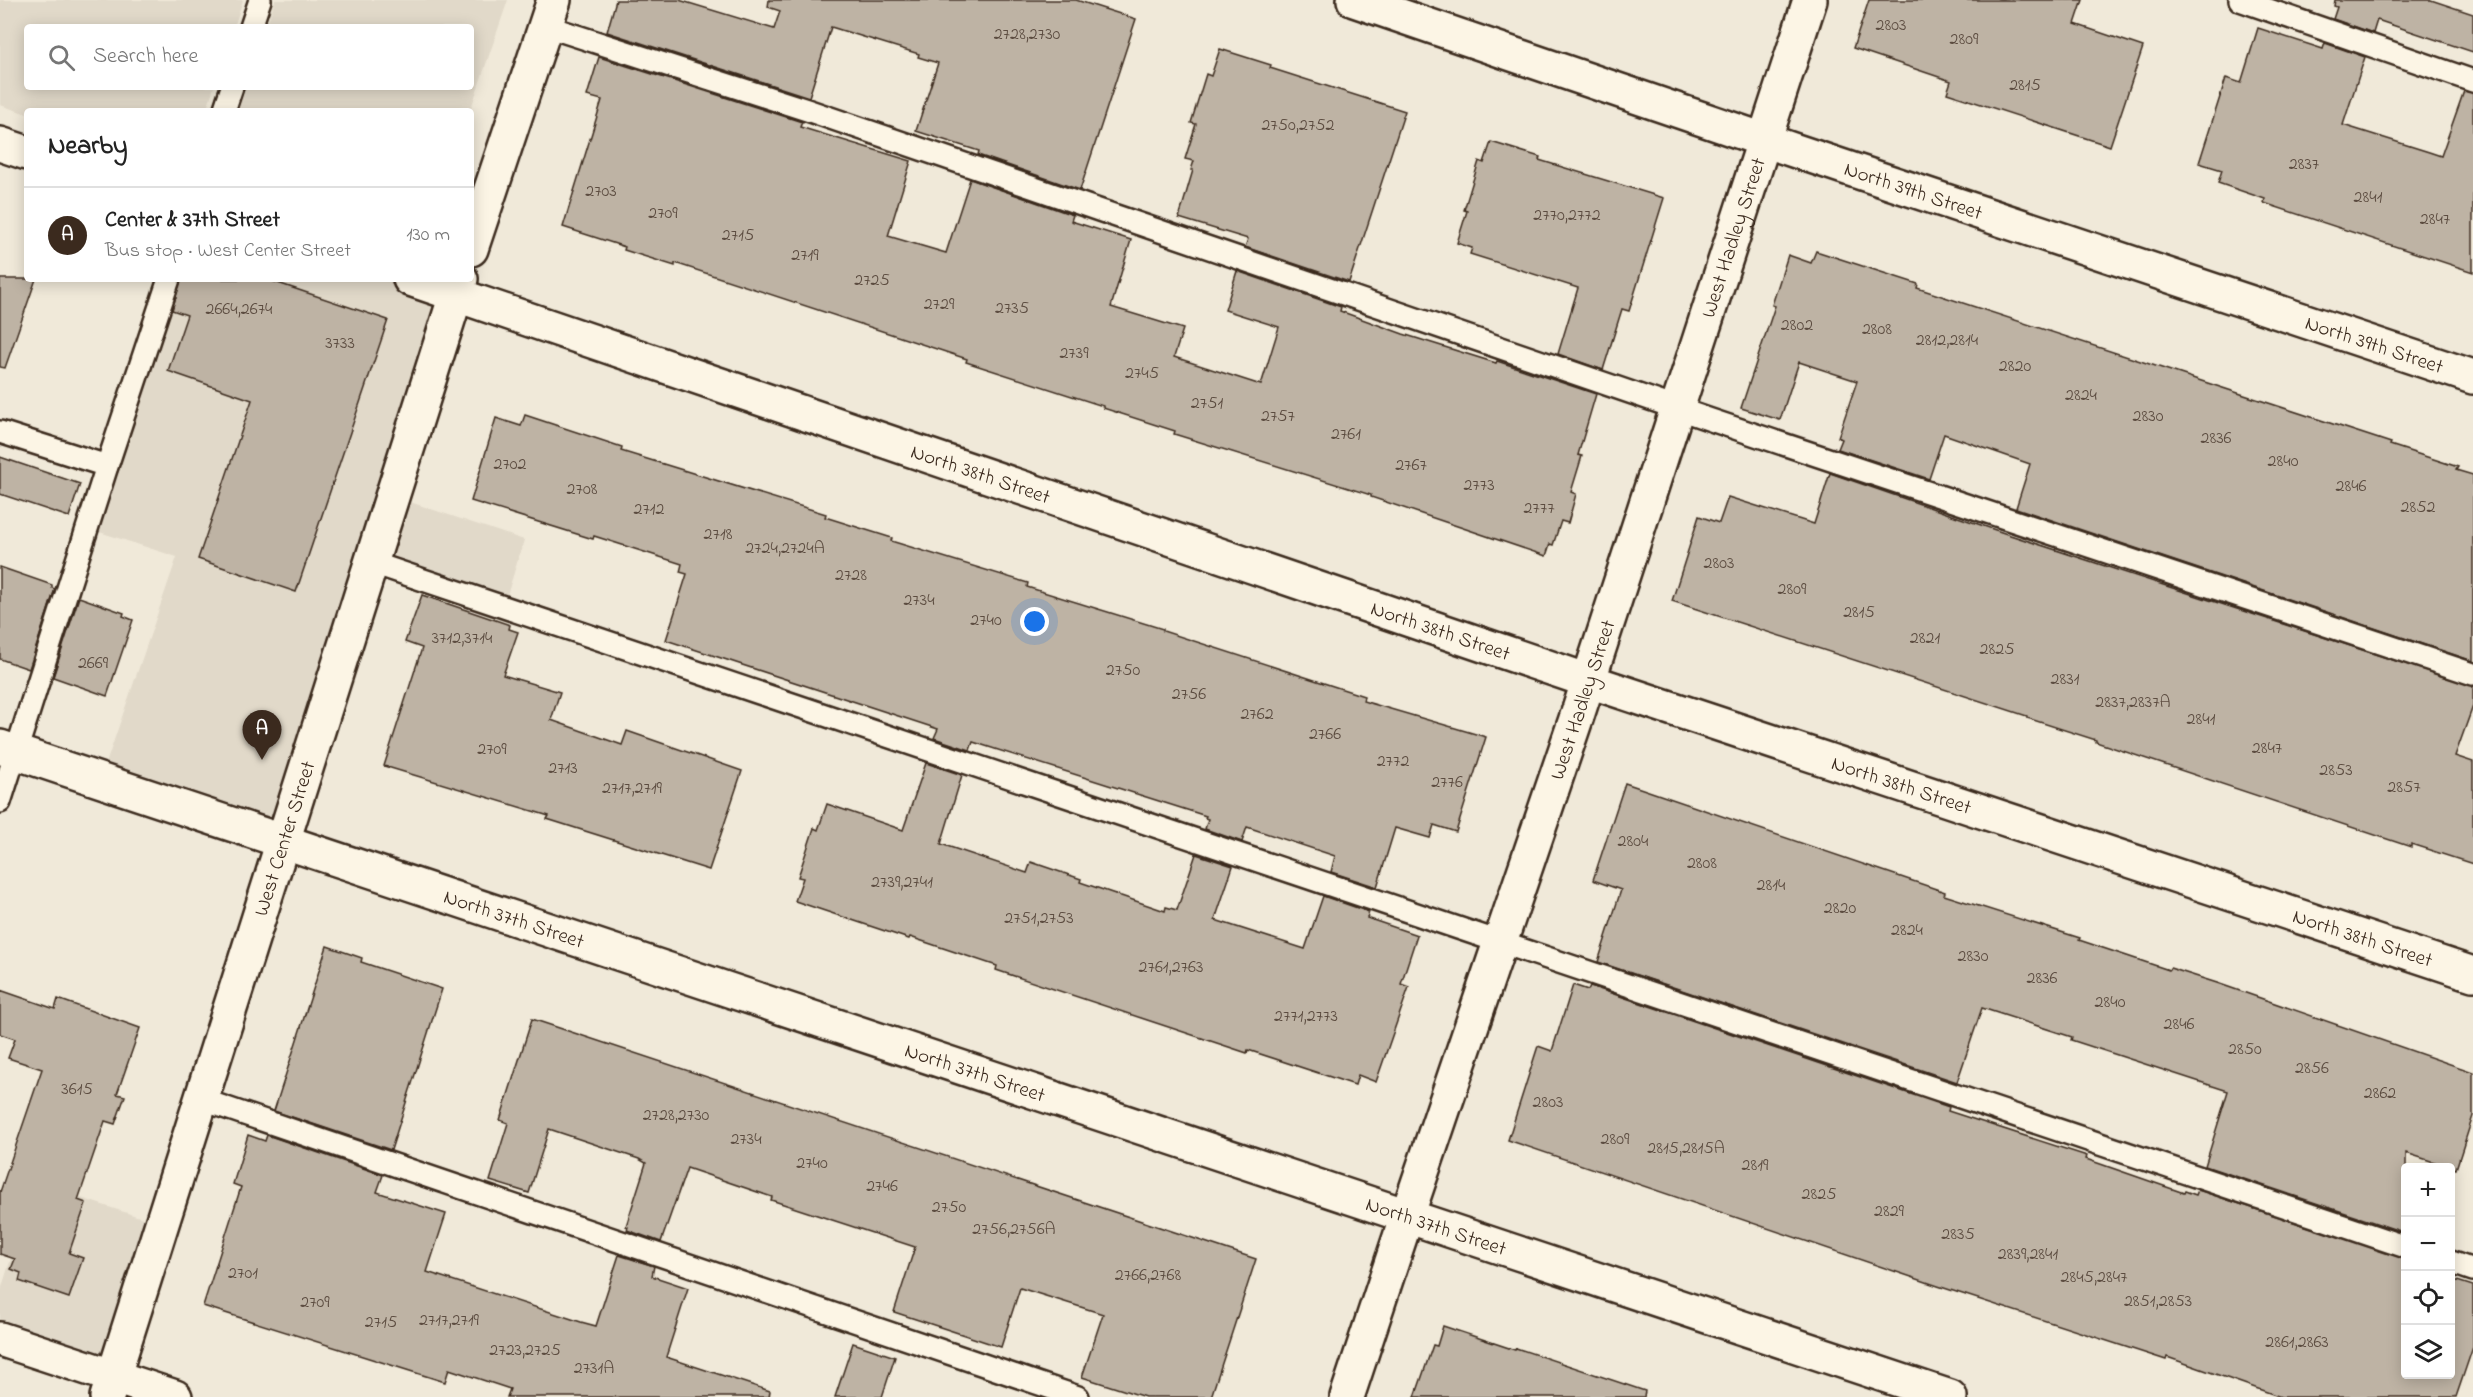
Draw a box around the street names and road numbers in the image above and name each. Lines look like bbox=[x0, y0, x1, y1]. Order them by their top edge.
street label: West Hadley Street bbox=[1695, 154, 1775, 322]
street label: North 39th Street bbox=[1840, 155, 1986, 229]
street label: North 39th Street bbox=[2301, 309, 2447, 383]
street label: North 38th Street bbox=[906, 438, 1054, 513]
street label: North 38th Street bbox=[1366, 595, 1514, 670]
street label: West Hadley Street bbox=[1543, 616, 1624, 784]
street label: North 38th Street bbox=[1827, 749, 1975, 824]
street label: West Center Street bbox=[247, 758, 324, 920]
street label: North 37th Street bbox=[439, 883, 588, 958]
street label: North 38th Street bbox=[2288, 902, 2436, 977]
street label: North 37th Street bbox=[900, 1037, 1049, 1111]
street label: North 37th Street bbox=[1361, 1190, 1510, 1265]

